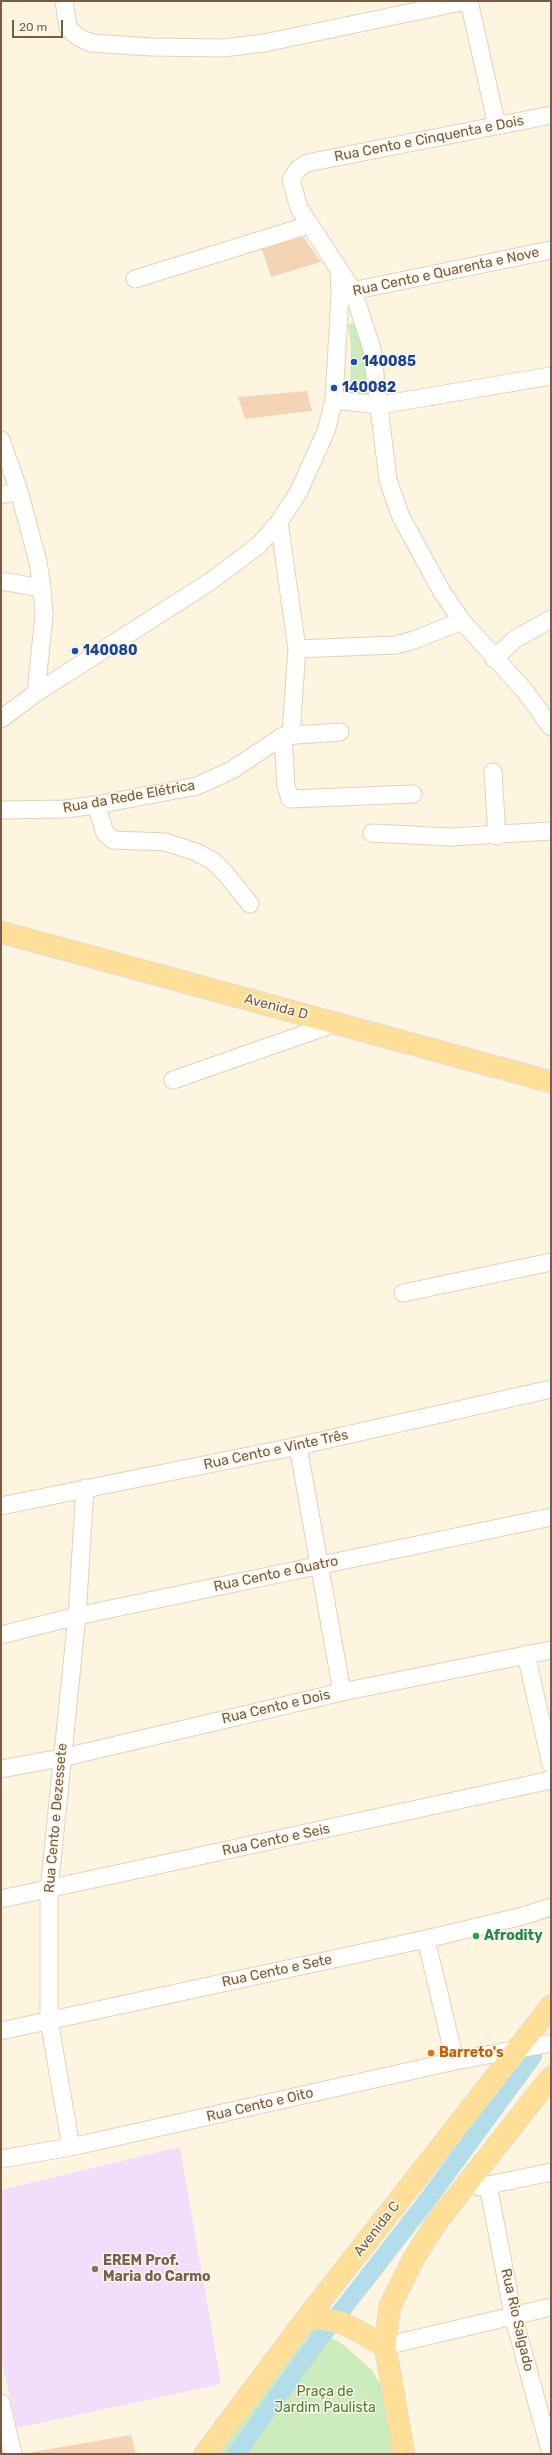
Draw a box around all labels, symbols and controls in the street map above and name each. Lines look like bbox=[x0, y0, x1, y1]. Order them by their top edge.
scale bar bbox=[14, 12, 65, 38]
text: 20 m bbox=[19, 20, 47, 34]
street label: Rua Cento e Cinquenta e Dois bbox=[333, 112, 525, 166]
street label: Rua Cento e Quarenta e Nove bbox=[351, 244, 541, 300]
place label: 140085 bbox=[362, 354, 416, 370]
marker: 140085 bbox=[349, 357, 359, 367]
place label: 140082 bbox=[342, 380, 396, 396]
marker: 140082 bbox=[329, 383, 339, 393]
place label: 140080 bbox=[83, 643, 138, 659]
marker: 140080 bbox=[70, 646, 80, 656]
street label: Rua da Rede Elétrica bbox=[62, 777, 196, 817]
street label: Avenida D bbox=[242, 990, 310, 1024]
street label: Rua Cento e Vinte Três bbox=[202, 1426, 350, 1474]
street label: Rua Cento e Quatro bbox=[212, 1553, 340, 1595]
street label: Rua Cento e Dois bbox=[220, 1686, 332, 1728]
street label: Rua Cento e Dezessete bbox=[41, 1742, 71, 1894]
street label: Rua Cento e Seis bbox=[221, 1820, 331, 1860]
place label: Afrodity bbox=[484, 1928, 542, 1944]
marker: Afrodity bbox=[471, 1931, 481, 1941]
street label: Rua Cento e Sete bbox=[220, 1951, 334, 1991]
place label: Barreto's bbox=[439, 2045, 504, 2061]
marker: Barreto's bbox=[426, 2048, 436, 2058]
street label: Rua Cento e Oito bbox=[205, 2085, 315, 2125]
street label: Avenida C bbox=[350, 2198, 404, 2260]
place label: EREM Prof. Maria do Carmo bbox=[103, 2253, 211, 2286]
marker: EREM Prof. Maria do Carmo bbox=[90, 2264, 100, 2274]
street label: Rua Rio Salgado bbox=[497, 2267, 537, 2373]
park label: Praça de Jardim Paulista bbox=[274, 2384, 376, 2416]

